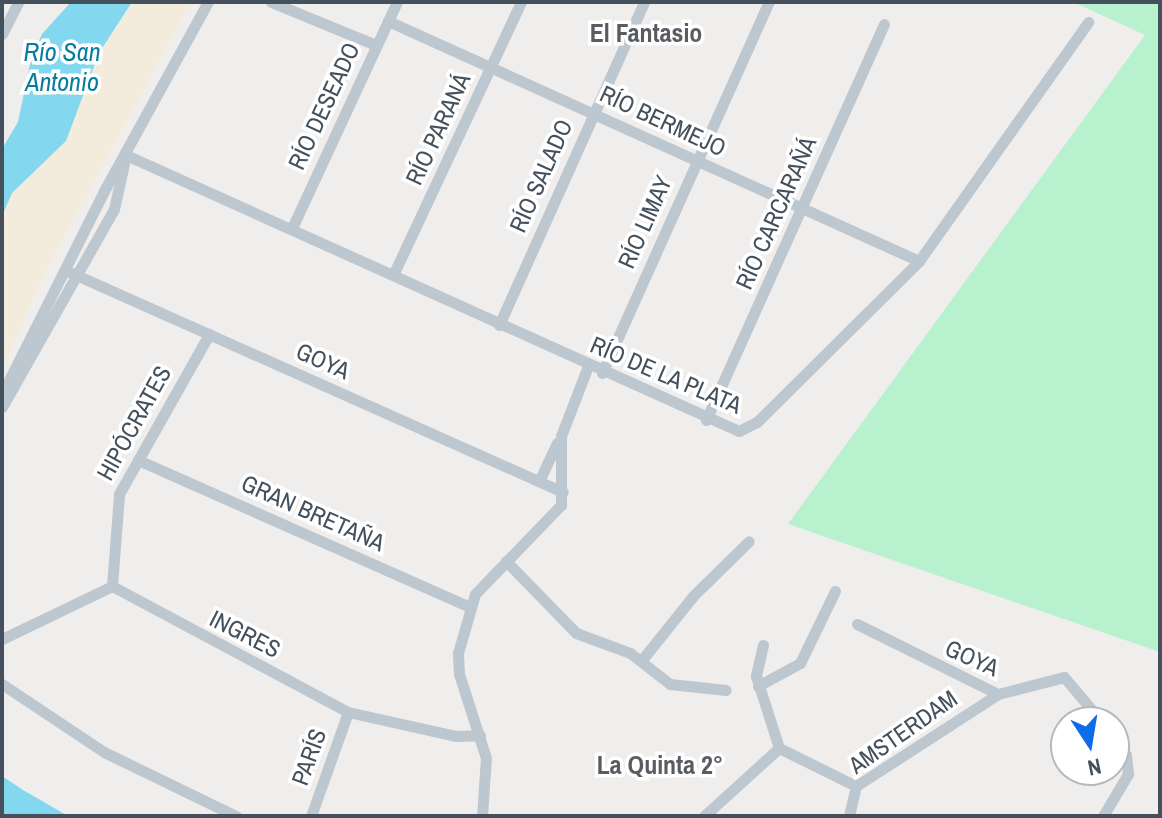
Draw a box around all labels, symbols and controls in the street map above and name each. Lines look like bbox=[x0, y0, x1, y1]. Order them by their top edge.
district label: El Fantasio bbox=[590, 17, 702, 49]
water label: Río San Antonio bbox=[23, 36, 101, 98]
street label: RÍO DESEADO bbox=[282, 38, 366, 174]
street label: RÍO PARANÁ bbox=[400, 69, 476, 189]
street label: RÍO BERMEJO bbox=[595, 79, 731, 163]
street label: RÍO SALADO bbox=[503, 115, 579, 237]
street label: RÍO CARCARAÑÁ bbox=[729, 132, 823, 294]
street label: RÍO LIMAY bbox=[612, 171, 678, 273]
street label: RÍO DE LA PLATA bbox=[586, 330, 746, 420]
street label: GOYA bbox=[292, 337, 354, 385]
street label: HIPÓCRATES bbox=[91, 361, 177, 485]
street label: GRAN BRETAÑA bbox=[237, 469, 389, 557]
street label: INGRES bbox=[205, 604, 285, 664]
street label: GOYA bbox=[941, 634, 1003, 682]
street label: AMSTERDAM bbox=[843, 684, 963, 780]
north arrow bbox=[1050, 706, 1130, 786]
street label: PARÍS bbox=[286, 725, 332, 789]
district label: La Quinta 2° bbox=[597, 749, 723, 781]
text: N bbox=[1085, 751, 1104, 784]

